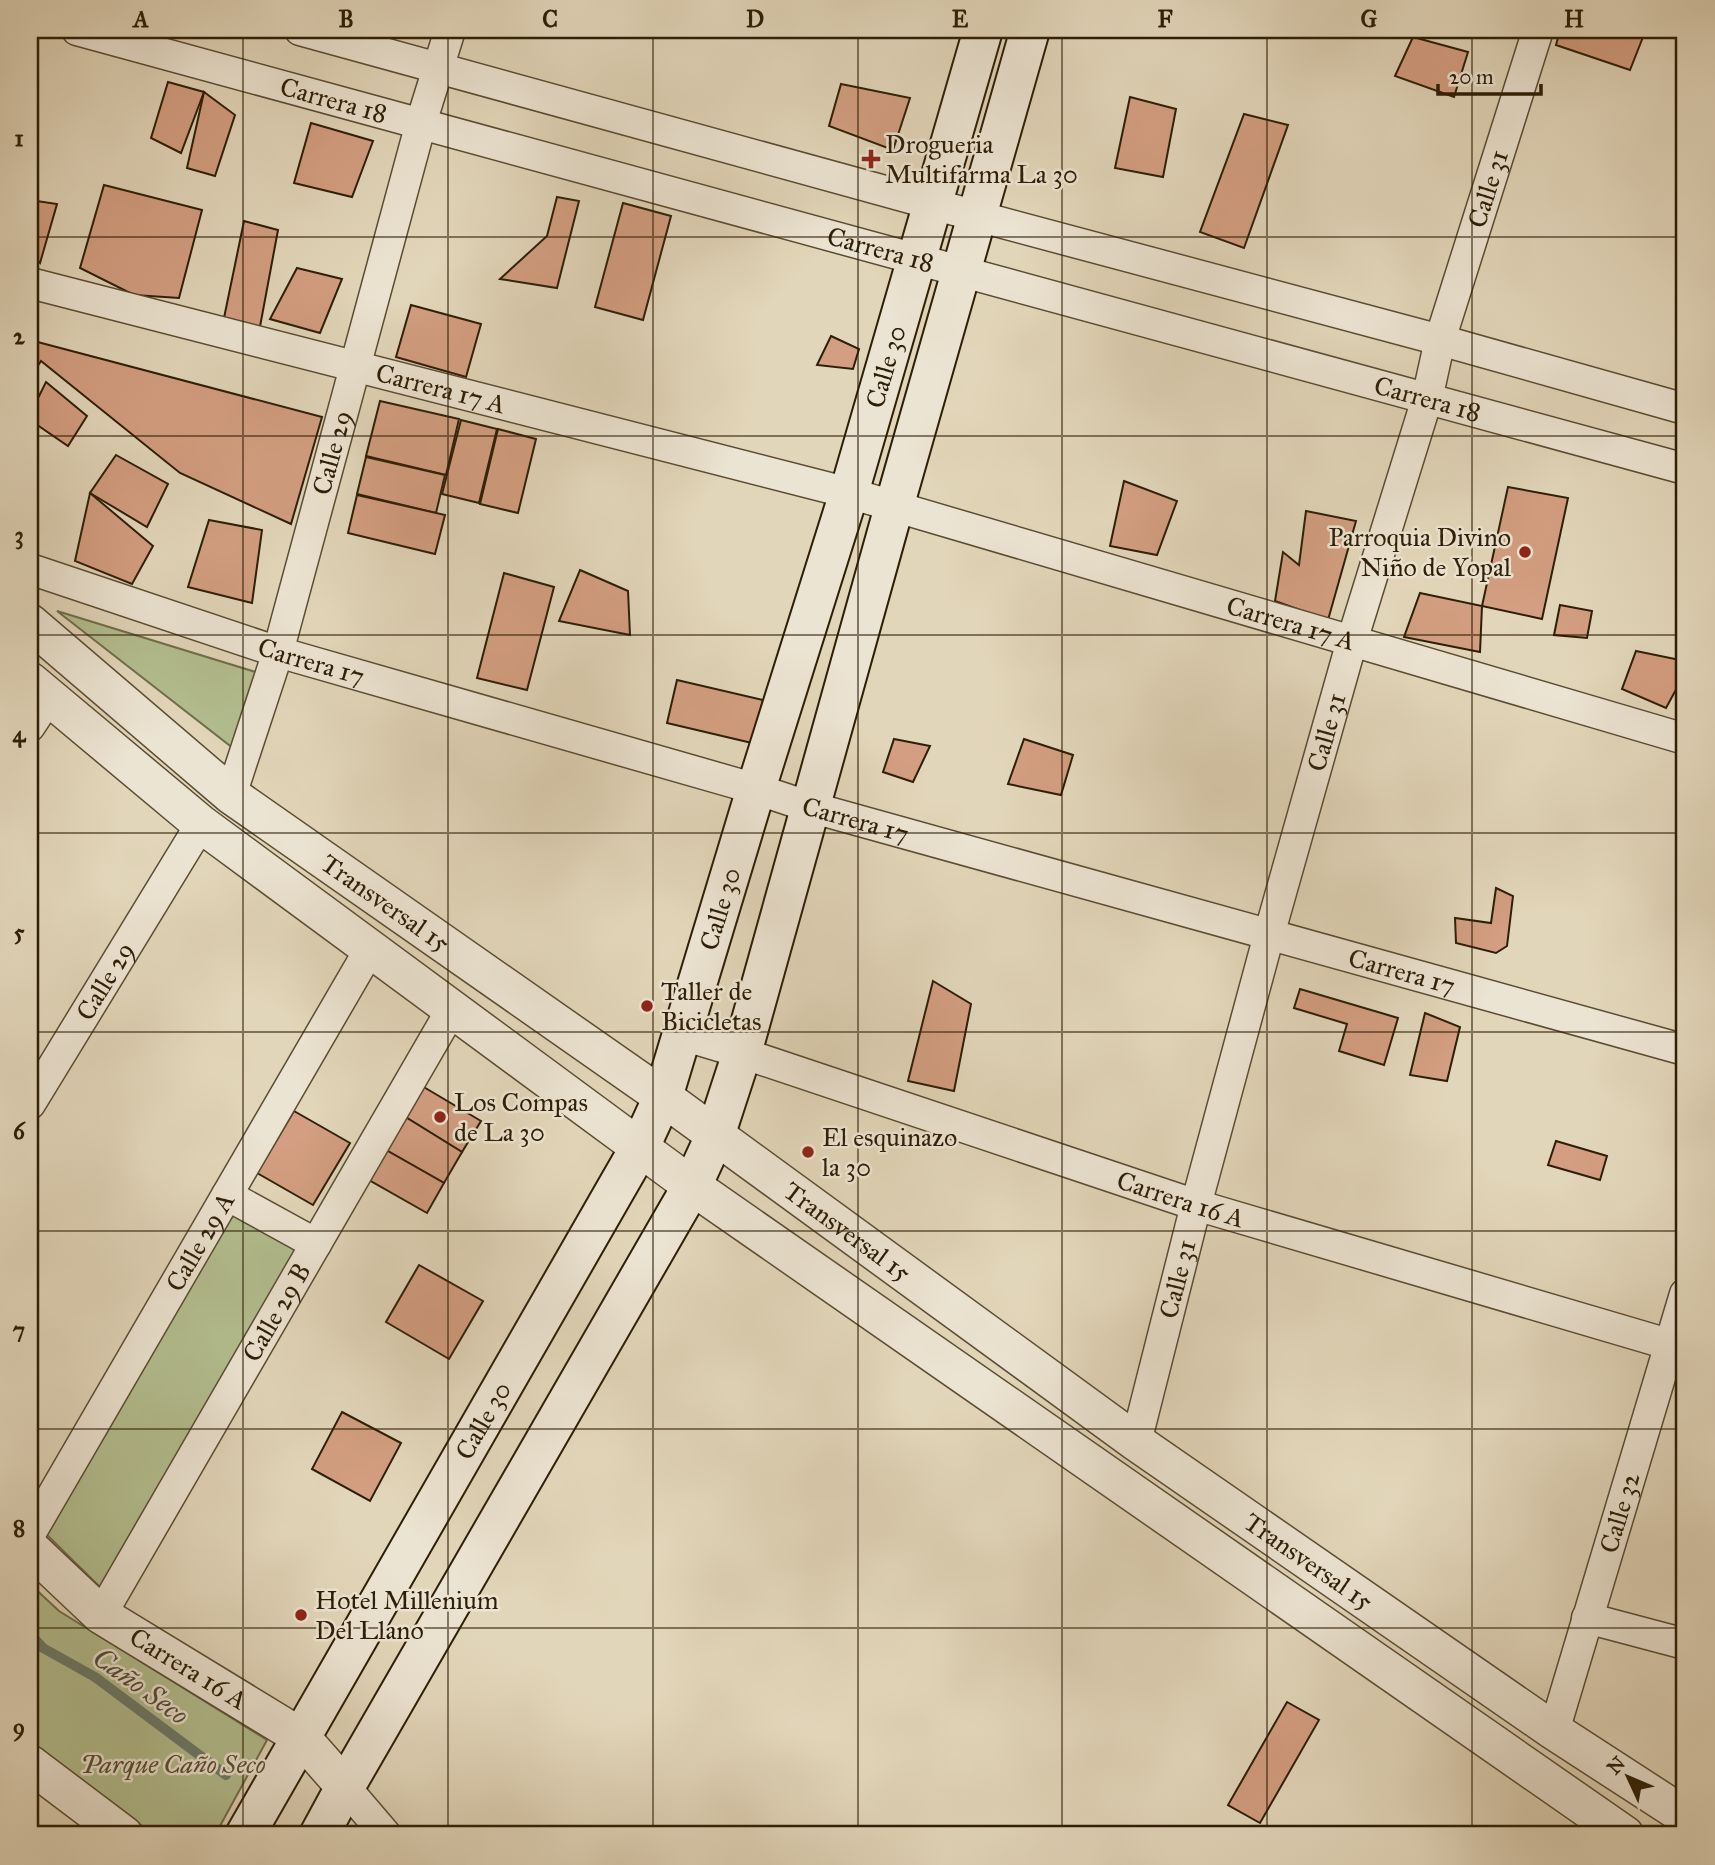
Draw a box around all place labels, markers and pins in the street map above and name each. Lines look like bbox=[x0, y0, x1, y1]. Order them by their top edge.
place label: Drogueria Multifarma La 30 bbox=[885, 128, 1078, 190]
marker: Drogueria Multifarma La 30 bbox=[863, 151, 879, 167]
place label: Parroquia Divino Niño de Yopal bbox=[1328, 521, 1511, 583]
marker: Parroquia Divino Niño de Yopal bbox=[1517, 544, 1533, 560]
place label: Taller de Bicicletas bbox=[661, 975, 762, 1037]
marker: Taller de Bicicletas bbox=[639, 998, 655, 1014]
place label: Los Compas de La 30 bbox=[454, 1086, 588, 1148]
marker: Los Compas de La 30 bbox=[432, 1109, 448, 1125]
place label: El esquinazo la 30 bbox=[822, 1121, 957, 1183]
marker: El esquinazo la 30 bbox=[800, 1144, 816, 1160]
place label: Hotel Millenium Del Llano bbox=[315, 1584, 499, 1646]
marker: Hotel Millenium Del Llano bbox=[293, 1607, 309, 1623]

